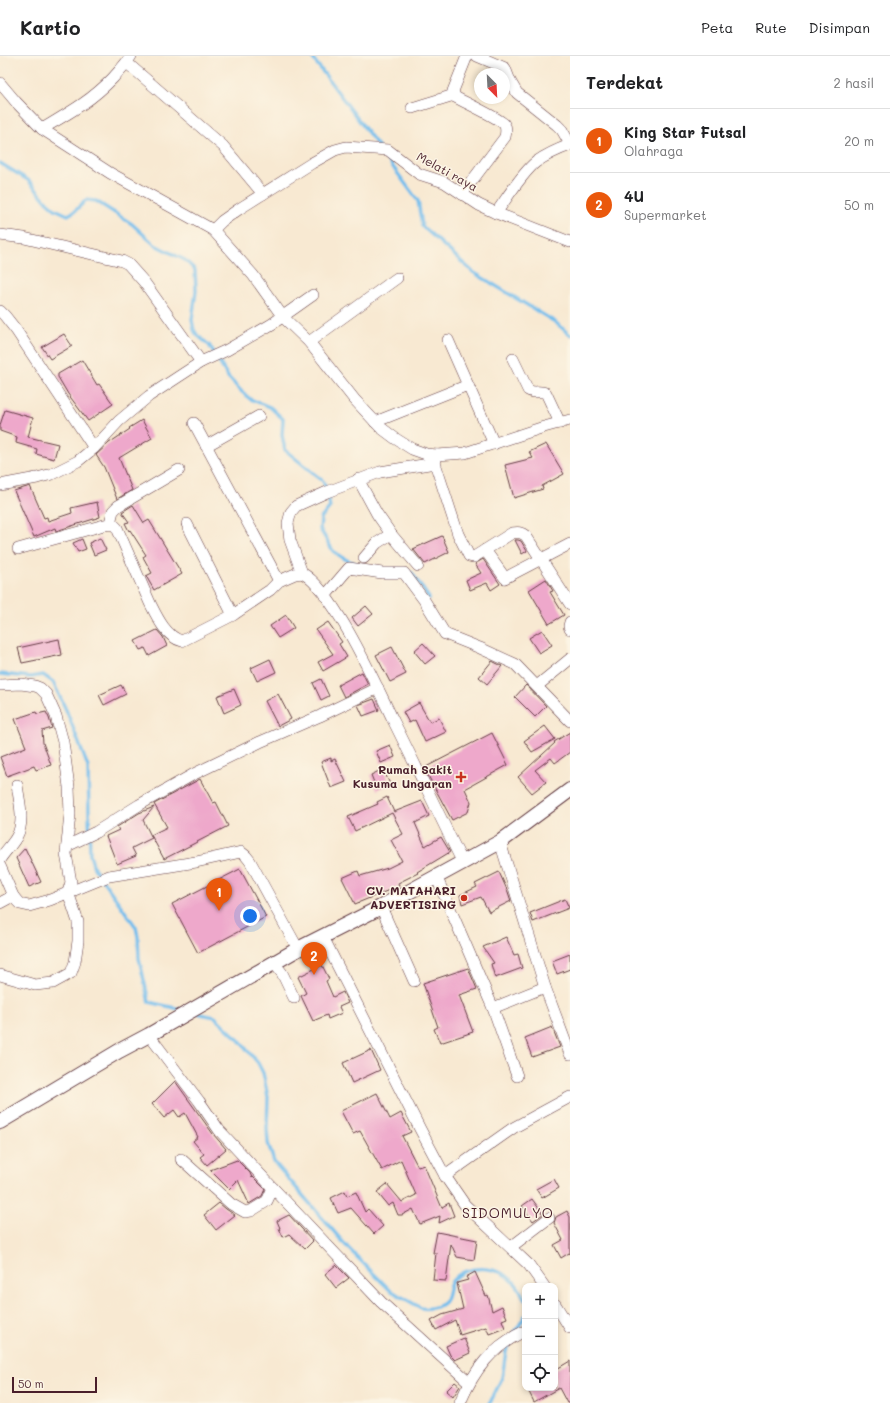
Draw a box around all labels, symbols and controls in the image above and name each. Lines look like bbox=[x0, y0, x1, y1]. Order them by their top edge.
text: Kartio bbox=[20, 15, 80, 40]
text: Peta bbox=[701, 18, 733, 37]
text: Rute bbox=[755, 18, 787, 37]
text: Disimpan bbox=[809, 18, 870, 37]
north arrow bbox=[474, 68, 510, 104]
text: Terdekat bbox=[586, 71, 663, 93]
text: 2 hasil bbox=[834, 74, 874, 91]
text: King Star Futsal bbox=[624, 122, 746, 142]
text: 1 bbox=[596, 132, 602, 149]
text: 20 m bbox=[844, 132, 874, 149]
text: Olahraga bbox=[624, 142, 683, 159]
street label: Melati raya bbox=[414, 148, 481, 194]
text: 4U bbox=[624, 186, 644, 206]
text: 2 bbox=[595, 196, 603, 213]
text: 50 m bbox=[844, 196, 874, 213]
text: Supermarket bbox=[624, 206, 707, 223]
place label: Rumah Sakit Kusuma Ungaran bbox=[353, 761, 452, 791]
marker: Rumah Sakit Kusuma Ungaran bbox=[455, 771, 467, 783]
pin: 1 bbox=[206, 878, 232, 911]
place label: CV. MATAHARI ADVERTISING bbox=[366, 882, 456, 912]
marker: CV. MATAHARI ADVERTISING bbox=[459, 893, 469, 903]
your location bbox=[240, 906, 260, 926]
pin: 2 bbox=[301, 942, 327, 975]
district label: SIDOMULYO bbox=[462, 1203, 554, 1222]
map controls bbox=[522, 1283, 558, 1391]
button: + bbox=[522, 1283, 558, 1319]
button: − bbox=[522, 1319, 558, 1355]
button: locate bbox=[522, 1355, 558, 1391]
scale bar bbox=[12, 1375, 97, 1394]
text: 50 m bbox=[18, 1376, 44, 1391]

